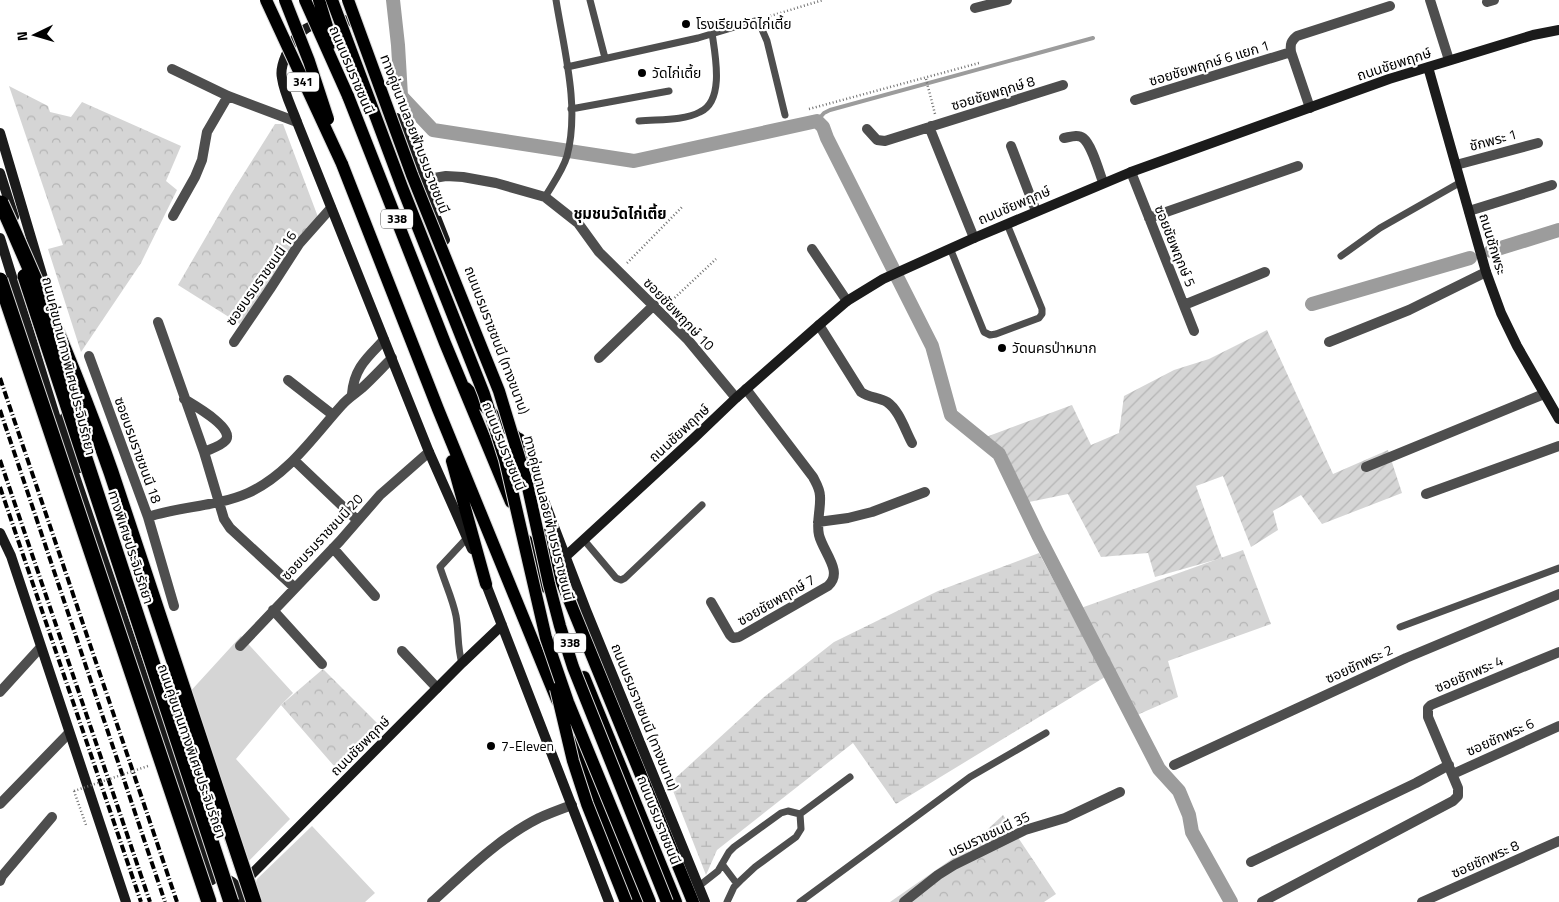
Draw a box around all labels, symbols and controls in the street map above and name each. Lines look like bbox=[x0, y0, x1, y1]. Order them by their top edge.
north arrow bbox=[10, 10, 60, 60]
place label: โรงเรียนวัดไก่เตี้ย bbox=[696, 13, 792, 34]
marker: โรงเรียนวัดไก่เตี้ย bbox=[680, 18, 692, 30]
street label: ถนนบรมราชชนนี bbox=[324, 22, 381, 117]
text: N bbox=[11, 30, 32, 42]
street label: ซอยชัยพฤกษ์ 6 แยก 1 bbox=[1146, 34, 1272, 91]
street label: ถนนชัยพฤกษ์ bbox=[1354, 42, 1434, 85]
street label: ทางคู่ขนานลอยฟ้าบรมราชชนนี bbox=[375, 51, 456, 217]
place label: วัดไก่เตี้ย bbox=[652, 62, 701, 83]
marker: วัดไก่เตี้ย bbox=[636, 67, 648, 79]
street label: ซอยชัยพฤกษ์ 8 bbox=[948, 70, 1037, 115]
road number: 341 bbox=[287, 72, 319, 91]
street label: ชักพระ 1 bbox=[1467, 123, 1519, 156]
street label: ถนนชัยพฤกษ์ bbox=[974, 180, 1053, 229]
district label: ชุมชนวัดไก่เตี้ย bbox=[573, 202, 667, 225]
street label: ซอยชัยพฤกษ์ 5 bbox=[1150, 202, 1201, 290]
road number: 338 bbox=[381, 210, 413, 228]
street label: ถนนชักพระ bbox=[1474, 211, 1513, 277]
street label: ซอยบรมราชชนนี 16 bbox=[220, 226, 301, 330]
street label: ถนนบรมราชชนนี (ทางขนาน) bbox=[459, 263, 535, 417]
street label: ซอยชัยพฤกษ์ 10 bbox=[639, 272, 720, 355]
street label: ถนนคู่ขนานทางพิเศษประจิมรัถยา bbox=[37, 274, 102, 457]
place label: วัดนครป่าหมาก bbox=[1012, 337, 1097, 358]
marker: วัดนครป่าหมาก bbox=[996, 342, 1008, 354]
street label: ซอยบรมราชชนนี 18 bbox=[109, 394, 168, 506]
street label: ถนนบรมราชชนนี bbox=[477, 398, 532, 494]
street label: ถนนชัยพฤกษ์ bbox=[643, 399, 714, 467]
street label: ทางคู่ขนานลอยฟ้าบรมราชชนนี bbox=[519, 433, 580, 603]
street label: ทางพิเศษประจิมรัถยา bbox=[103, 487, 160, 606]
street label: ซอยบรมราชชนนี 20 bbox=[276, 488, 368, 585]
street label: ซอยชัยพฤกษ์ 7 bbox=[733, 569, 818, 630]
road number: 338 bbox=[554, 634, 586, 652]
street label: ซอยชักพระ 2 bbox=[1322, 639, 1396, 688]
street label: ถนนบรมราชชนนี (ทางขนาน) bbox=[606, 640, 685, 794]
street label: ซอยชักพระ 4 bbox=[1431, 650, 1506, 697]
street label: ถนนคู่ขนานทางพิเศษประจิมรัถยา bbox=[153, 661, 232, 841]
street label: ถนนชัยพฤกษ์ bbox=[325, 711, 394, 780]
street label: ซอยชักพระ 6 bbox=[1462, 712, 1537, 761]
place label: 7-Eleven bbox=[501, 735, 554, 756]
marker: 7-Eleven bbox=[485, 740, 497, 752]
street label: ถนนบรมราชชนนี bbox=[632, 772, 687, 868]
street label: บรมราชชนนี 35 bbox=[945, 805, 1033, 862]
street label: ซอยชักพระ 8 bbox=[1447, 834, 1522, 883]

